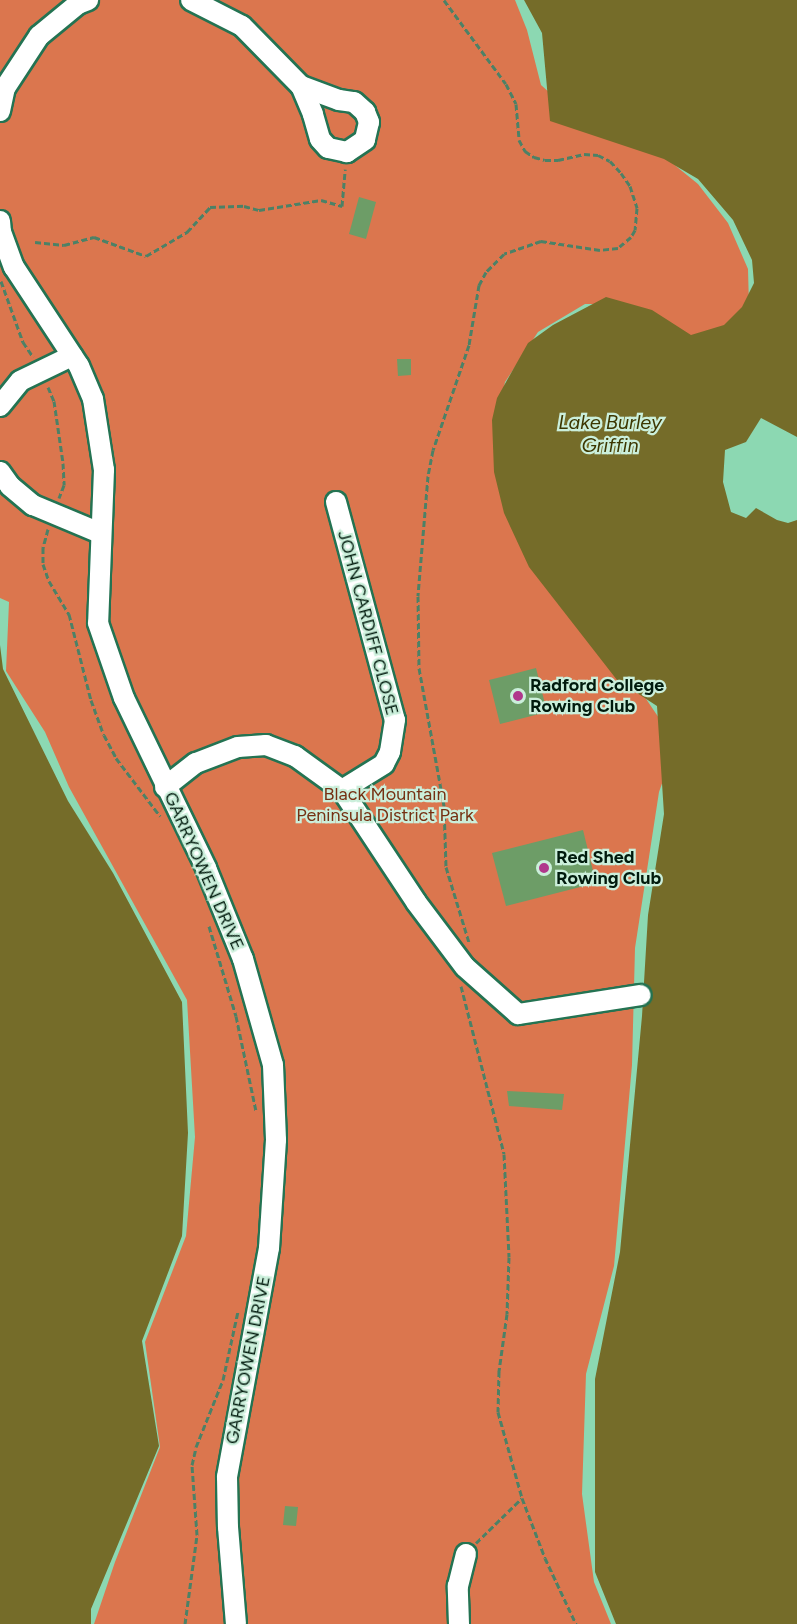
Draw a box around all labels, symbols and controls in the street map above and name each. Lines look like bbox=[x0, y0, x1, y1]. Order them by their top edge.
water label: Lake Burley Griffin bbox=[558, 411, 662, 458]
street label: JOHN CARDIFF CLOSE bbox=[333, 528, 403, 718]
place label: Radford College Rowing Club bbox=[530, 675, 664, 718]
marker: Radford College Rowing Club bbox=[511, 689, 525, 703]
park label: Black Mountain Peninsula District Park bbox=[296, 784, 474, 826]
street label: GARRYOWEN DRIVE bbox=[159, 789, 249, 953]
place label: Red Shed Rowing Club bbox=[556, 847, 661, 890]
marker: Red Shed Rowing Club bbox=[537, 861, 551, 875]
street label: GARRYOWEN DRIVE bbox=[221, 1274, 275, 1446]

